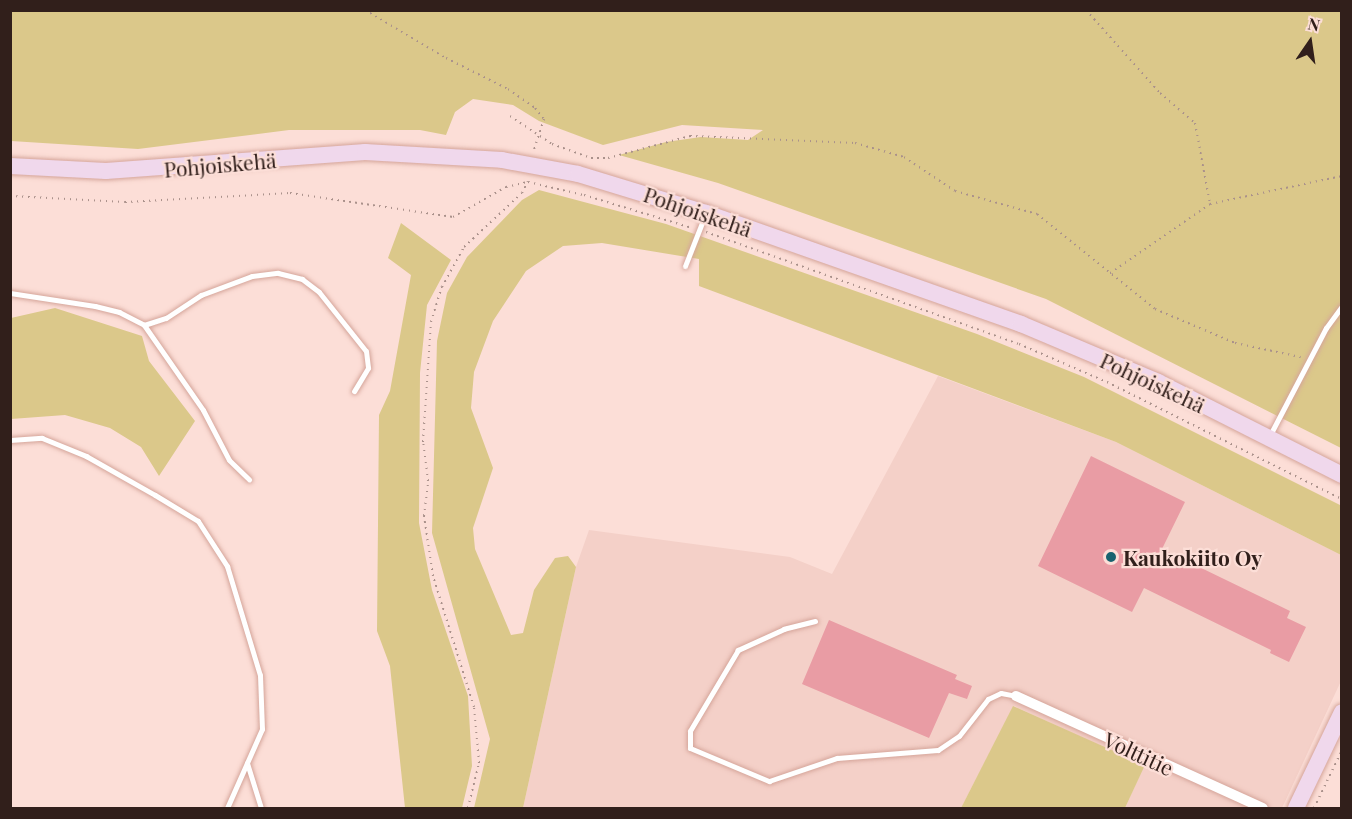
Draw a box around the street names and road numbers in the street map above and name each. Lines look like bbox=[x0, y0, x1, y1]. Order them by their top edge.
street label: Pohjoiskehä bbox=[163, 147, 277, 181]
street label: Pohjoiskehä bbox=[641, 181, 755, 241]
street label: Pohjoiskehä bbox=[1097, 347, 1209, 417]
street label: Volttitie bbox=[1100, 726, 1178, 780]

